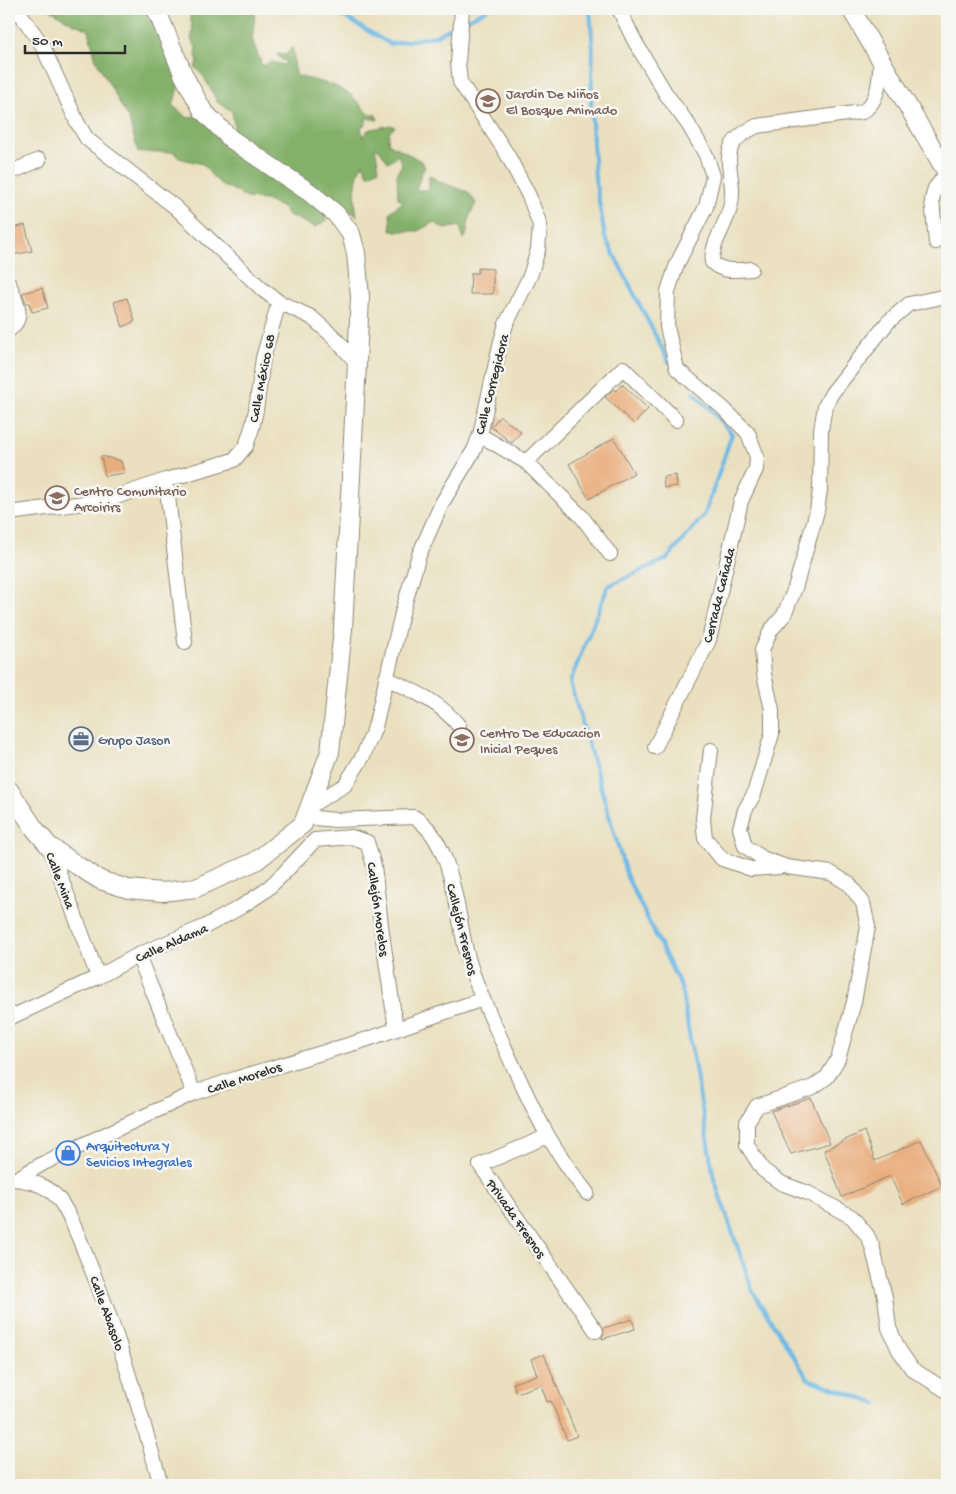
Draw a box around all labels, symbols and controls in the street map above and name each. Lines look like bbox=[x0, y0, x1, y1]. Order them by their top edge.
scale bar bbox=[25, 22, 125, 54]
text: 50 m bbox=[32, 33, 63, 51]
place label: Jardin De Niños El Bosque Animado bbox=[506, 87, 617, 120]
school or university icon: Jardin De Niños El Bosque Animado bbox=[475, 88, 501, 114]
street label: Calle Corregidora bbox=[473, 331, 514, 437]
street label: Calle México 68 bbox=[247, 333, 280, 424]
place label: Centro Comunitario Arcoirirs bbox=[74, 484, 187, 517]
school or university icon: Centro Comunitario Arcoirirs bbox=[44, 485, 70, 511]
street label: Cerrada Cañada bbox=[700, 545, 741, 645]
office icon: Grupo Jason bbox=[68, 726, 94, 752]
place label: Centro De Educacion Inicial Peques bbox=[480, 726, 600, 759]
school or university icon: Centro De Educacion Inicial Peques bbox=[449, 727, 475, 753]
place label: Grupo Jason bbox=[98, 733, 170, 750]
street label: Calle Mina bbox=[40, 850, 78, 913]
street label: Callejón Morelos bbox=[362, 861, 392, 958]
street label: Callejón Fresnos bbox=[441, 882, 480, 978]
street label: Calle Aldama bbox=[133, 920, 212, 968]
street label: Calle Morelos bbox=[206, 1059, 285, 1099]
place label: Arquitectura Y Sevicios Integrales bbox=[86, 1139, 192, 1172]
shop icon: Arquitectura Y Sevicios Integrales bbox=[55, 1140, 81, 1166]
street label: Privada Fresnos bbox=[481, 1176, 549, 1263]
street label: Calle Abasolo bbox=[84, 1274, 127, 1354]

